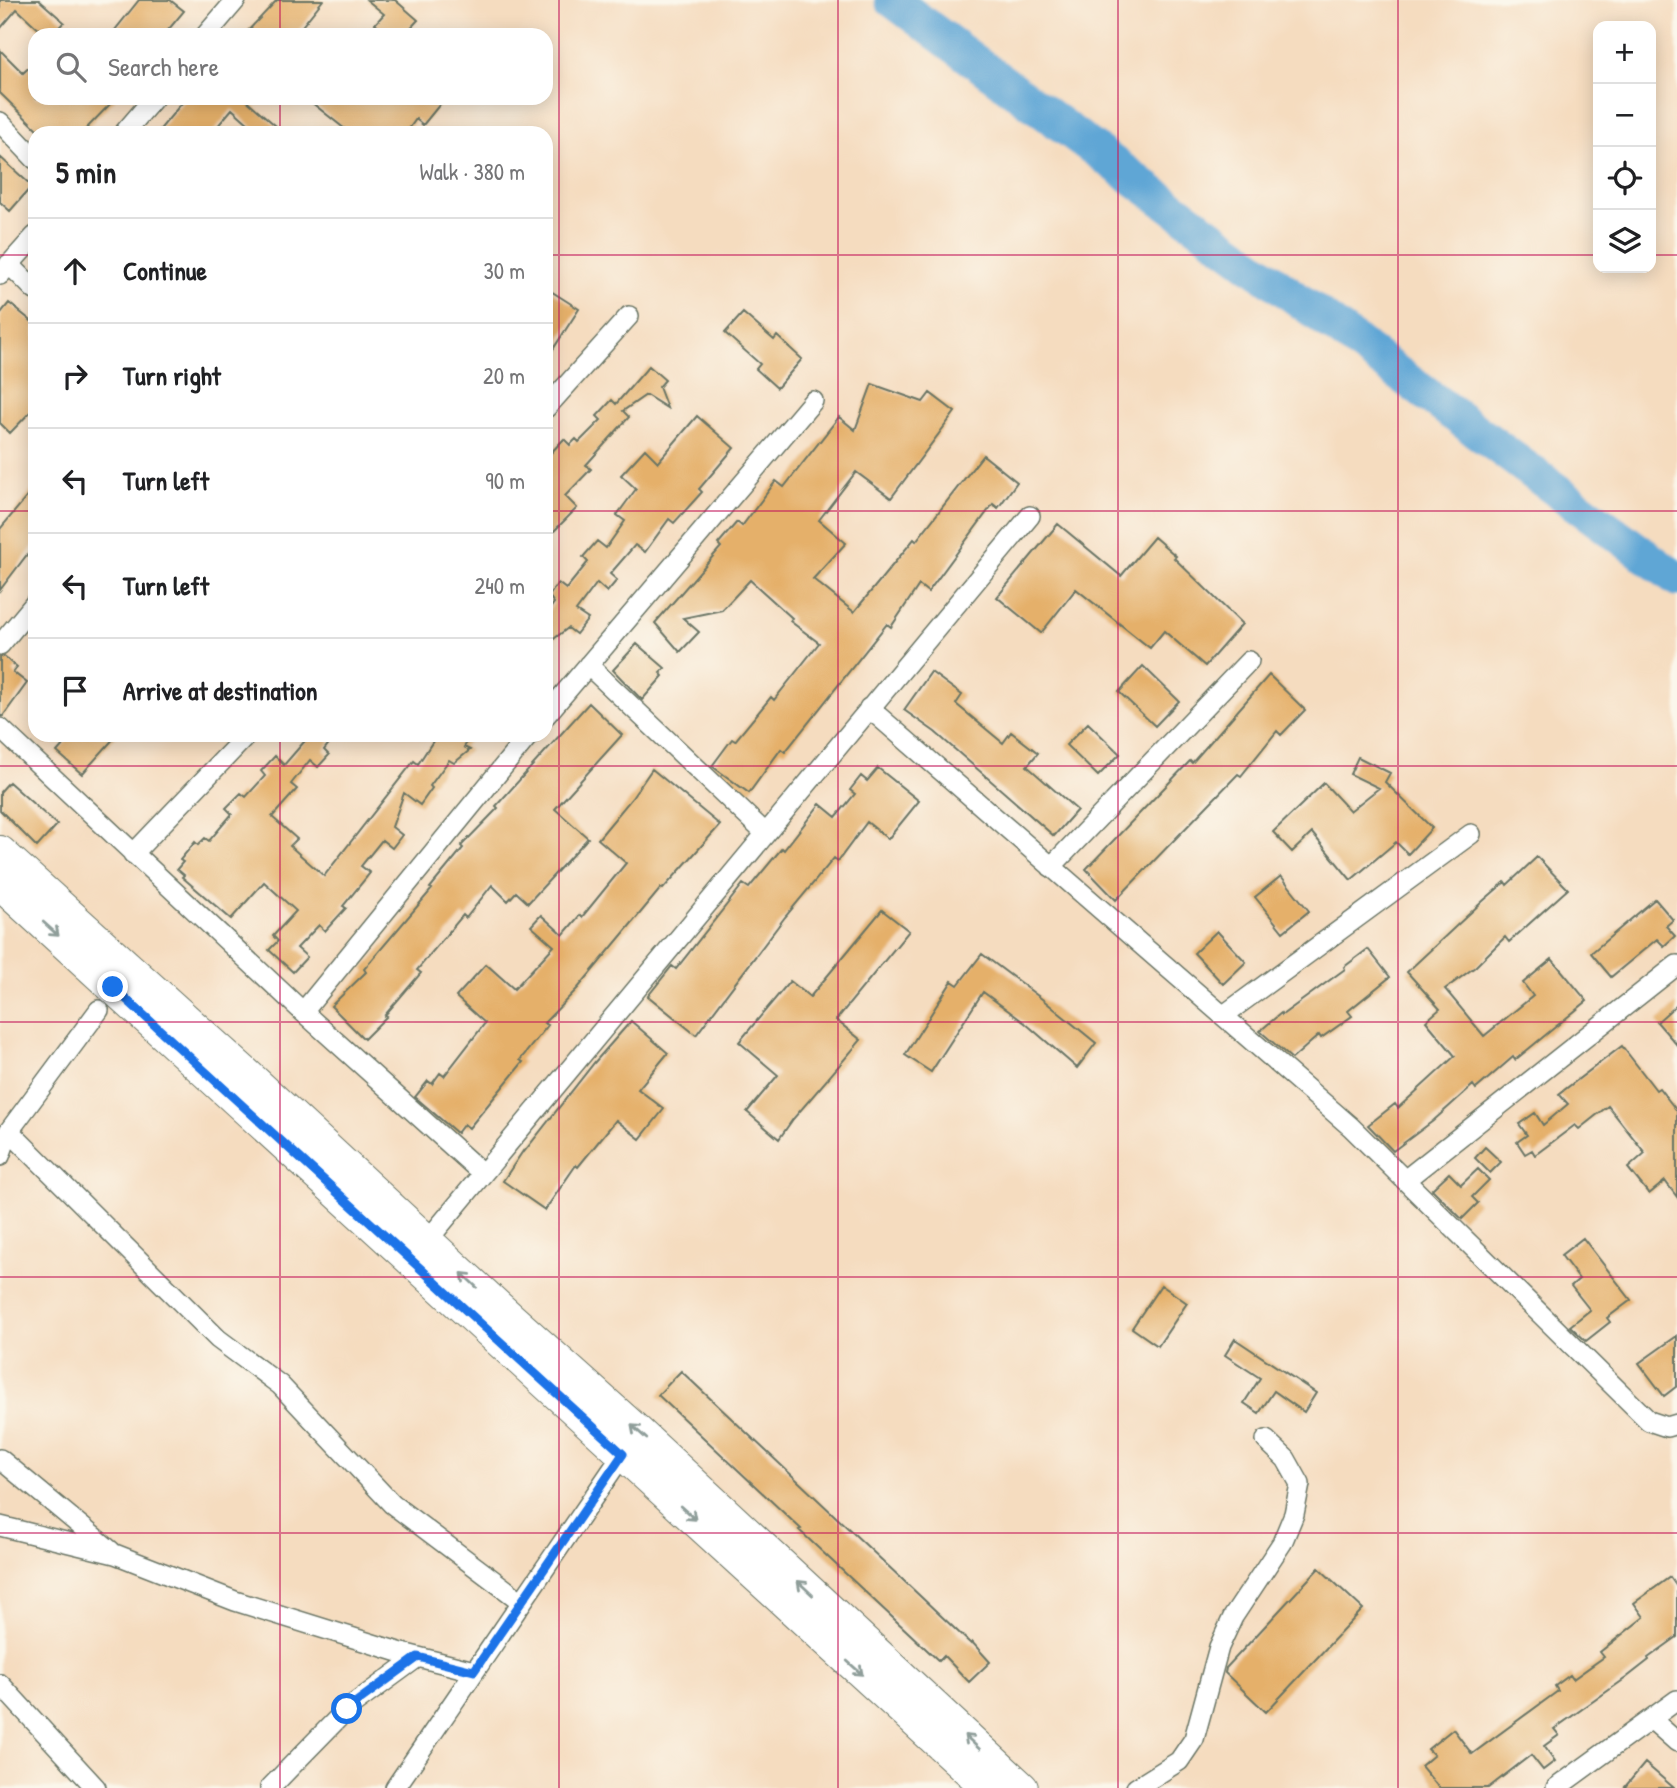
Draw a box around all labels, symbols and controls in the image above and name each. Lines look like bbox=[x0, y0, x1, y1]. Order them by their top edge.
map controls bbox=[1593, 21, 1656, 273]
button: + bbox=[1593, 21, 1656, 84]
search box bbox=[28, 28, 553, 105]
icon: search bbox=[52, 48, 90, 86]
text: Search here bbox=[108, 49, 219, 84]
button: − bbox=[1593, 84, 1656, 147]
button: locate bbox=[1593, 147, 1656, 210]
text: 5 min bbox=[56, 152, 116, 192]
text: Walk · 380 m bbox=[419, 156, 525, 187]
button: layers bbox=[1593, 210, 1656, 273]
icon: ahead bbox=[56, 252, 94, 290]
text: Continue bbox=[123, 253, 207, 288]
text: 30 m bbox=[483, 255, 525, 286]
icon: right bbox=[56, 357, 94, 395]
text: Turn right bbox=[123, 358, 221, 393]
text: 20 m bbox=[483, 360, 525, 391]
icon: left bbox=[56, 462, 94, 500]
text: Turn left bbox=[123, 463, 209, 498]
text: 90 m bbox=[485, 465, 525, 496]
icon: left bbox=[56, 567, 94, 605]
text: Turn left bbox=[123, 568, 209, 603]
text: 240 m bbox=[474, 570, 525, 601]
icon: arrive bbox=[56, 672, 94, 710]
text: Arrive at destination bbox=[123, 673, 318, 708]
one-way arrow bbox=[41, 921, 59, 937]
route end bbox=[97, 971, 128, 1002]
one-way arrow bbox=[461, 1272, 478, 1289]
one-way arrow bbox=[631, 1424, 648, 1441]
one-way arrow bbox=[679, 1505, 696, 1522]
one-way arrow bbox=[797, 1579, 814, 1596]
one-way arrow bbox=[846, 1659, 863, 1676]
route start bbox=[331, 1693, 362, 1724]
one-way arrow bbox=[964, 1733, 981, 1750]

